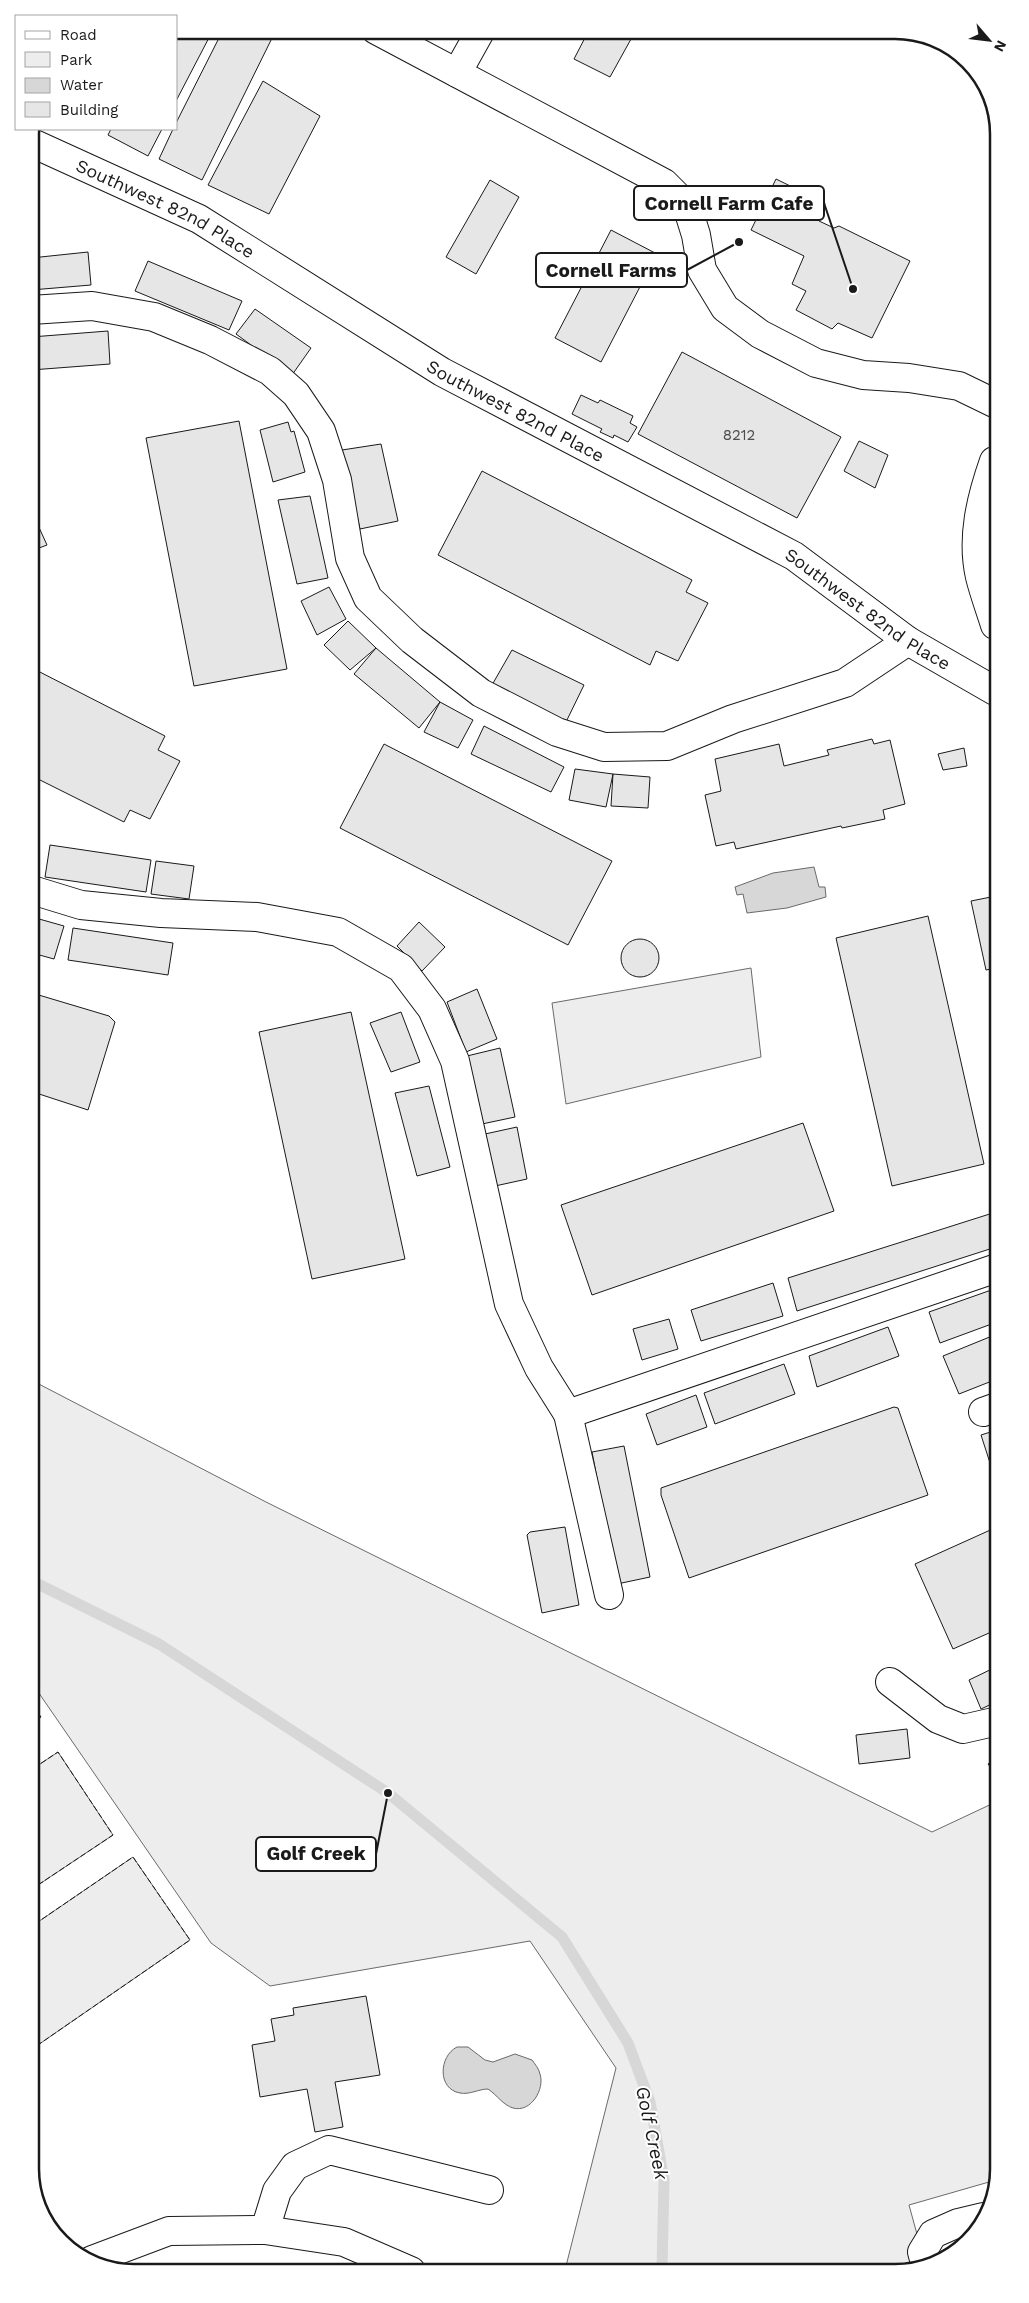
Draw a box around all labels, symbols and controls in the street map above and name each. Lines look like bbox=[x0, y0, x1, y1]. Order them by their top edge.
legend bbox=[15, 15, 178, 130]
north arrow bbox=[964, 15, 1014, 65]
text: Road bbox=[60, 26, 97, 44]
text: N bbox=[991, 38, 1010, 54]
text: Park bbox=[60, 51, 93, 69]
text: Water bbox=[60, 76, 103, 94]
text: Building bbox=[60, 101, 118, 119]
street label: Southwest 82nd Place bbox=[73, 154, 259, 262]
callout: Cornell Farm Cafe bbox=[634, 186, 824, 220]
text: Cornell Farm Cafe bbox=[645, 192, 813, 215]
callout: Cornell Farms bbox=[536, 253, 687, 287]
text: Cornell Farms bbox=[546, 259, 676, 282]
street label: Southwest 82nd Place bbox=[423, 355, 608, 466]
house number: 8212 bbox=[723, 426, 755, 444]
street label: Southwest 82nd Place bbox=[782, 543, 955, 674]
callout: Golf Creek bbox=[256, 1837, 376, 1871]
text: Golf Creek bbox=[266, 1842, 366, 1865]
water label: Golf Creek bbox=[631, 2084, 673, 2183]

